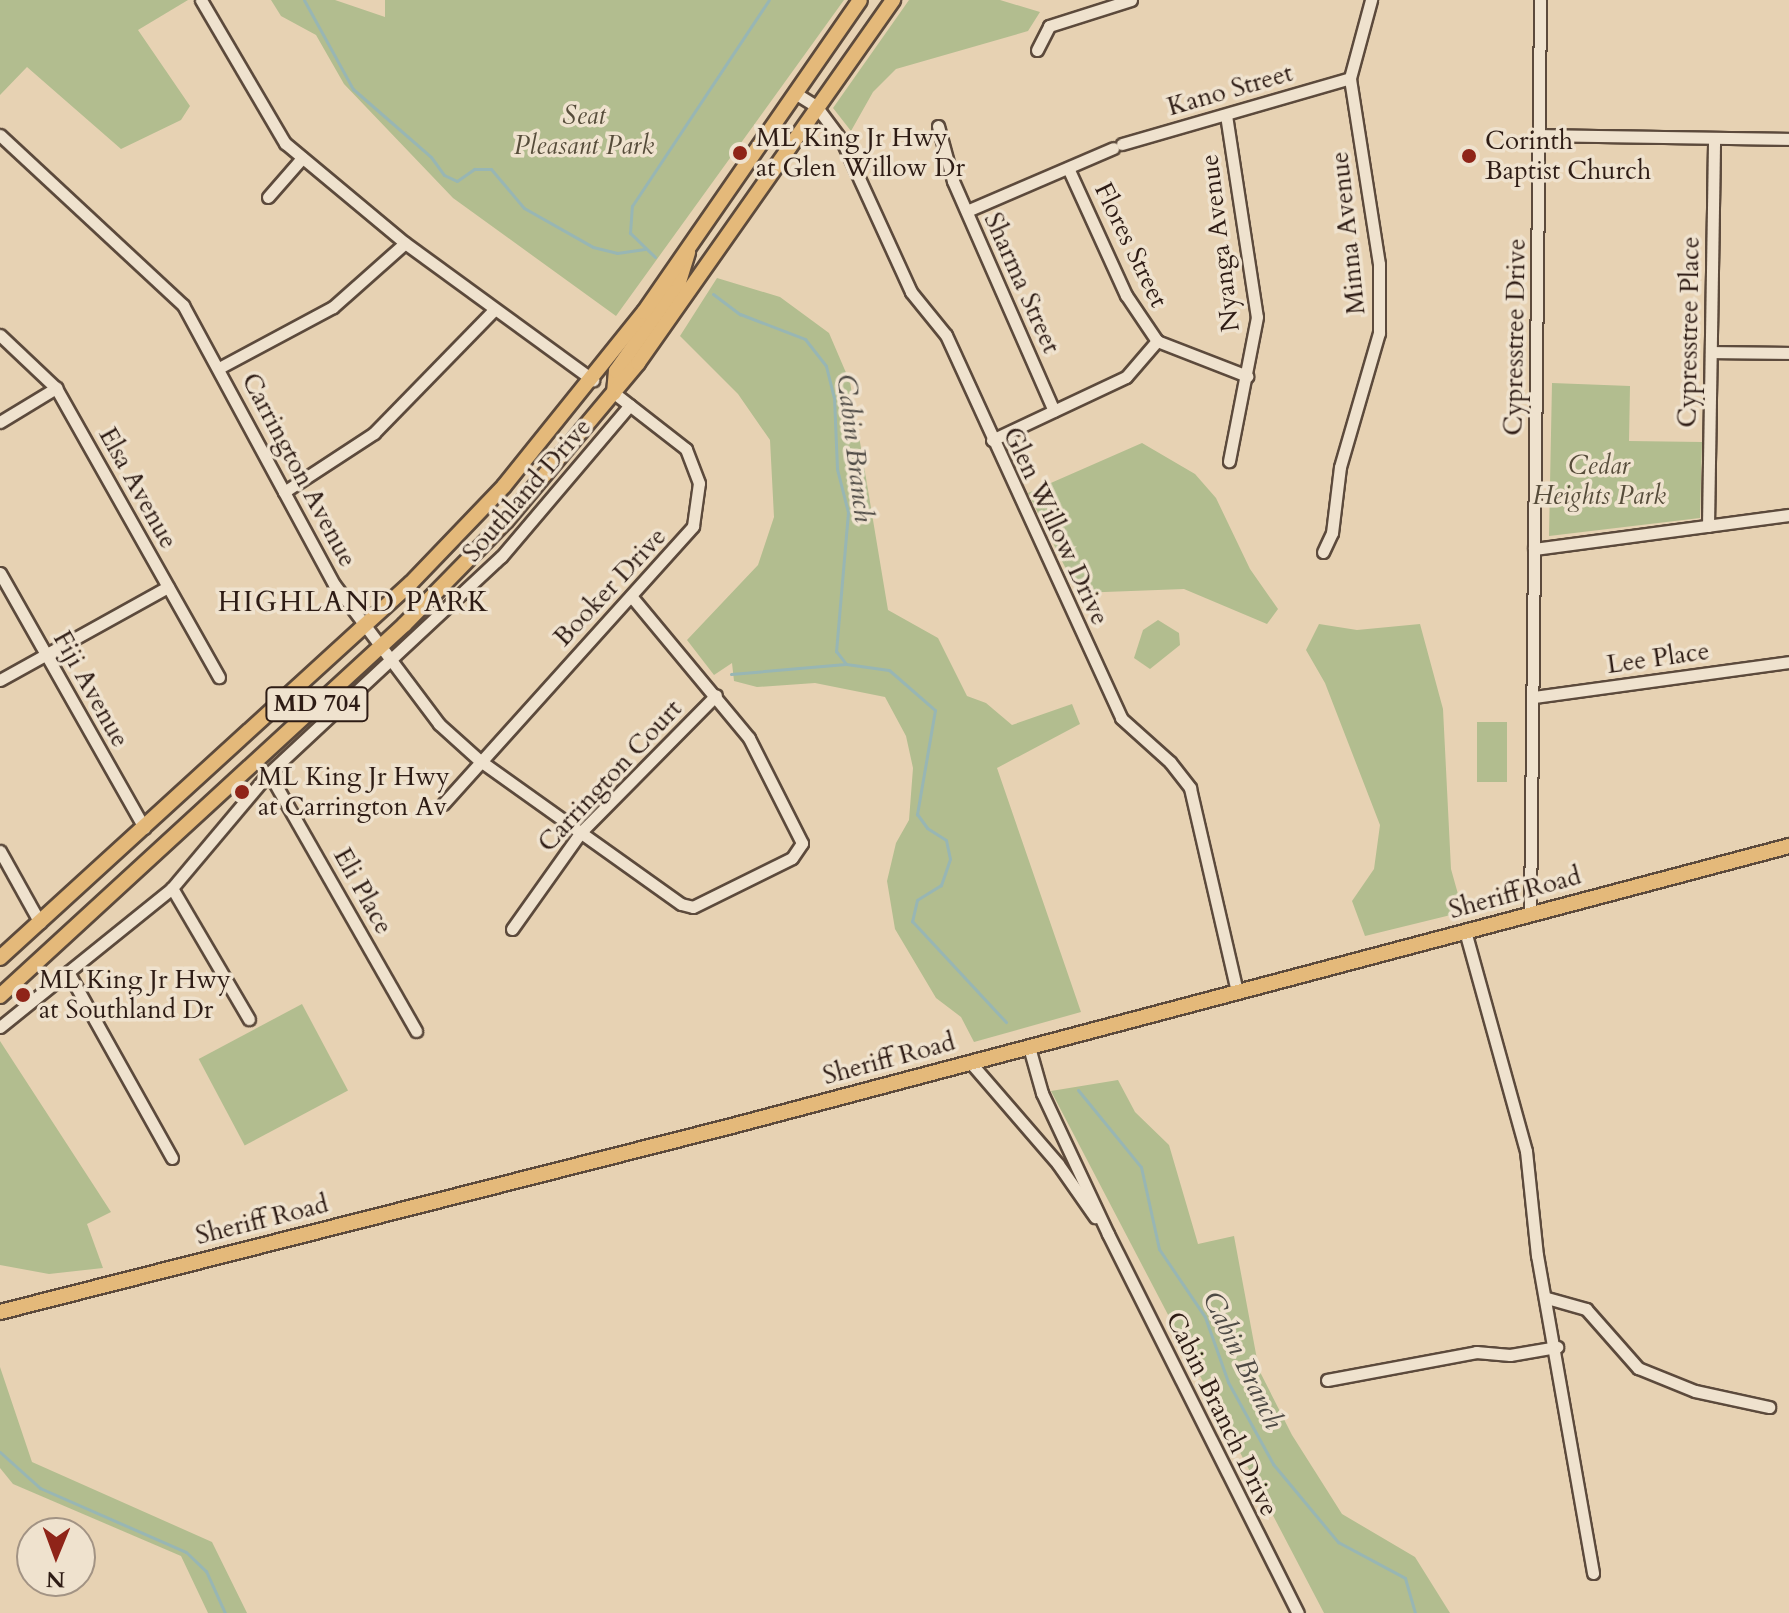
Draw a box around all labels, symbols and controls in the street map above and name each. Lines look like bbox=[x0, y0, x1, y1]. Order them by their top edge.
street label: Kano Street bbox=[1164, 57, 1296, 123]
park label: Seat Pleasant Park bbox=[514, 100, 654, 162]
place label: ML King Jr Hwy at Glen Willow Dr bbox=[756, 122, 965, 184]
place label: Corinth Baptist Church bbox=[1485, 125, 1651, 186]
marker: ML King Jr Hwy at Glen Willow Dr bbox=[731, 144, 749, 162]
marker: Corinth Baptist Church bbox=[1460, 147, 1478, 165]
street label: Minna Avenue bbox=[1324, 150, 1372, 316]
street label: Nyanga Avenue bbox=[1194, 152, 1246, 334]
street label: Flores Street bbox=[1087, 177, 1175, 313]
street label: Sharma Street bbox=[977, 208, 1067, 358]
street label: Cypresstree Place bbox=[1672, 236, 1706, 428]
street label: Cypresstree Drive bbox=[1498, 238, 1532, 436]
street label: Carrington Avenue bbox=[235, 368, 363, 572]
water label: Cabin Branch bbox=[829, 372, 881, 524]
street label: Southland Drive bbox=[456, 412, 598, 568]
street label: Elsa Avenue bbox=[92, 422, 184, 554]
street label: Glen Willow Drive bbox=[996, 422, 1116, 630]
park label: Cedar Heights Park bbox=[1532, 450, 1666, 512]
street label: Booker Drive bbox=[547, 521, 673, 653]
district label: HIGHLAND PARK bbox=[218, 585, 490, 619]
street label: Fiji Avenue bbox=[46, 625, 136, 753]
street label: Lee Place bbox=[1605, 635, 1711, 681]
road number: MD 704 bbox=[265, 684, 369, 724]
street label: Carrington Court bbox=[532, 693, 688, 859]
place label: ML King Jr Hwy at Carrington Av bbox=[258, 761, 450, 822]
marker: ML King Jr Hwy at Carrington Av bbox=[233, 783, 251, 801]
street label: Eli Place bbox=[327, 842, 399, 940]
street label: Sheriff Road bbox=[1445, 860, 1585, 926]
place label: ML King Jr Hwy at Southland Dr bbox=[39, 964, 231, 1026]
marker: ML King Jr Hwy at Southland Dr bbox=[14, 986, 32, 1004]
street label: Sheriff Road bbox=[819, 1026, 959, 1092]
street label: Sheriff Road bbox=[192, 1188, 332, 1252]
water label: Cabin Branch bbox=[1195, 1286, 1291, 1434]
street label: Cabin Branch Drive bbox=[1159, 1307, 1285, 1521]
north arrow bbox=[16, 1517, 96, 1597]
text: N bbox=[46, 1564, 65, 1594]

